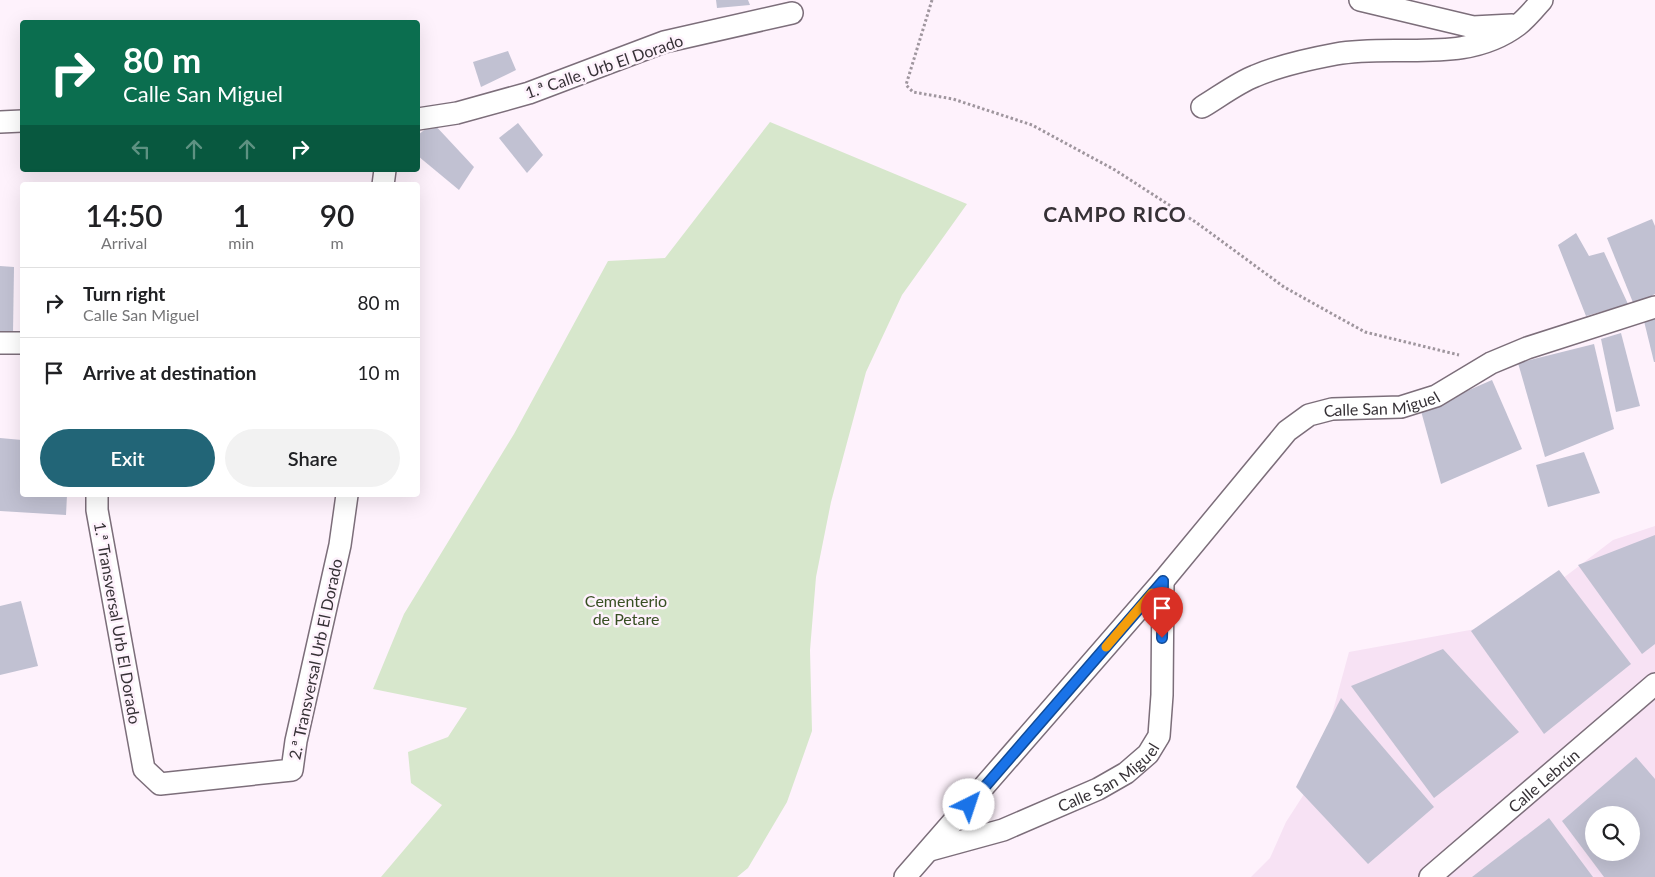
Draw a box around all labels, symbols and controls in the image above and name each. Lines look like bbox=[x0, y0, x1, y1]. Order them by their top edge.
street label: 1.ª Calle, Urb El Dorado bbox=[523, 30, 685, 102]
text: 80 m bbox=[123, 38, 201, 80]
icon: right bbox=[40, 40, 105, 105]
text: Calle San Miguel bbox=[123, 80, 283, 107]
icon: left bbox=[127, 135, 155, 163]
icon: ahead bbox=[180, 135, 208, 163]
icon: ahead bbox=[233, 135, 261, 163]
icon: right bbox=[286, 135, 314, 163]
text: 14:50 bbox=[86, 197, 163, 233]
text: 1 bbox=[233, 197, 250, 233]
text: 90 bbox=[320, 197, 354, 233]
district label: CAMPO RICO bbox=[1043, 201, 1187, 226]
text: Arrival bbox=[101, 233, 147, 252]
text: min bbox=[228, 233, 254, 252]
text: m bbox=[330, 233, 344, 252]
text: Turn right bbox=[83, 282, 165, 305]
icon: right bbox=[40, 289, 68, 317]
text: 80 m bbox=[357, 291, 400, 314]
text: Calle San Miguel bbox=[83, 305, 199, 324]
icon: arrive bbox=[40, 359, 68, 387]
text: Arrive at destination bbox=[83, 361, 256, 384]
text: 10 m bbox=[357, 361, 400, 384]
street label: Calle San Miguel bbox=[1321, 387, 1443, 420]
button: Exit bbox=[40, 429, 215, 487]
button: Share bbox=[225, 429, 400, 487]
street label: 1.ª Transversal Urb El Dorado bbox=[91, 520, 145, 726]
street label: 2.ª Transversal Urb El Dorado bbox=[284, 557, 346, 761]
pin bbox=[1141, 587, 1183, 638]
park label: Cementerio de Petare bbox=[585, 591, 667, 628]
icon: arrive bbox=[1148, 594, 1176, 622]
street label: Calle San Miguel bbox=[1054, 739, 1162, 815]
street label: Calle Lebrún bbox=[1504, 744, 1582, 816]
position arrow bbox=[942, 778, 994, 830]
map controls bbox=[1585, 806, 1640, 861]
button: search bbox=[1585, 806, 1640, 861]

